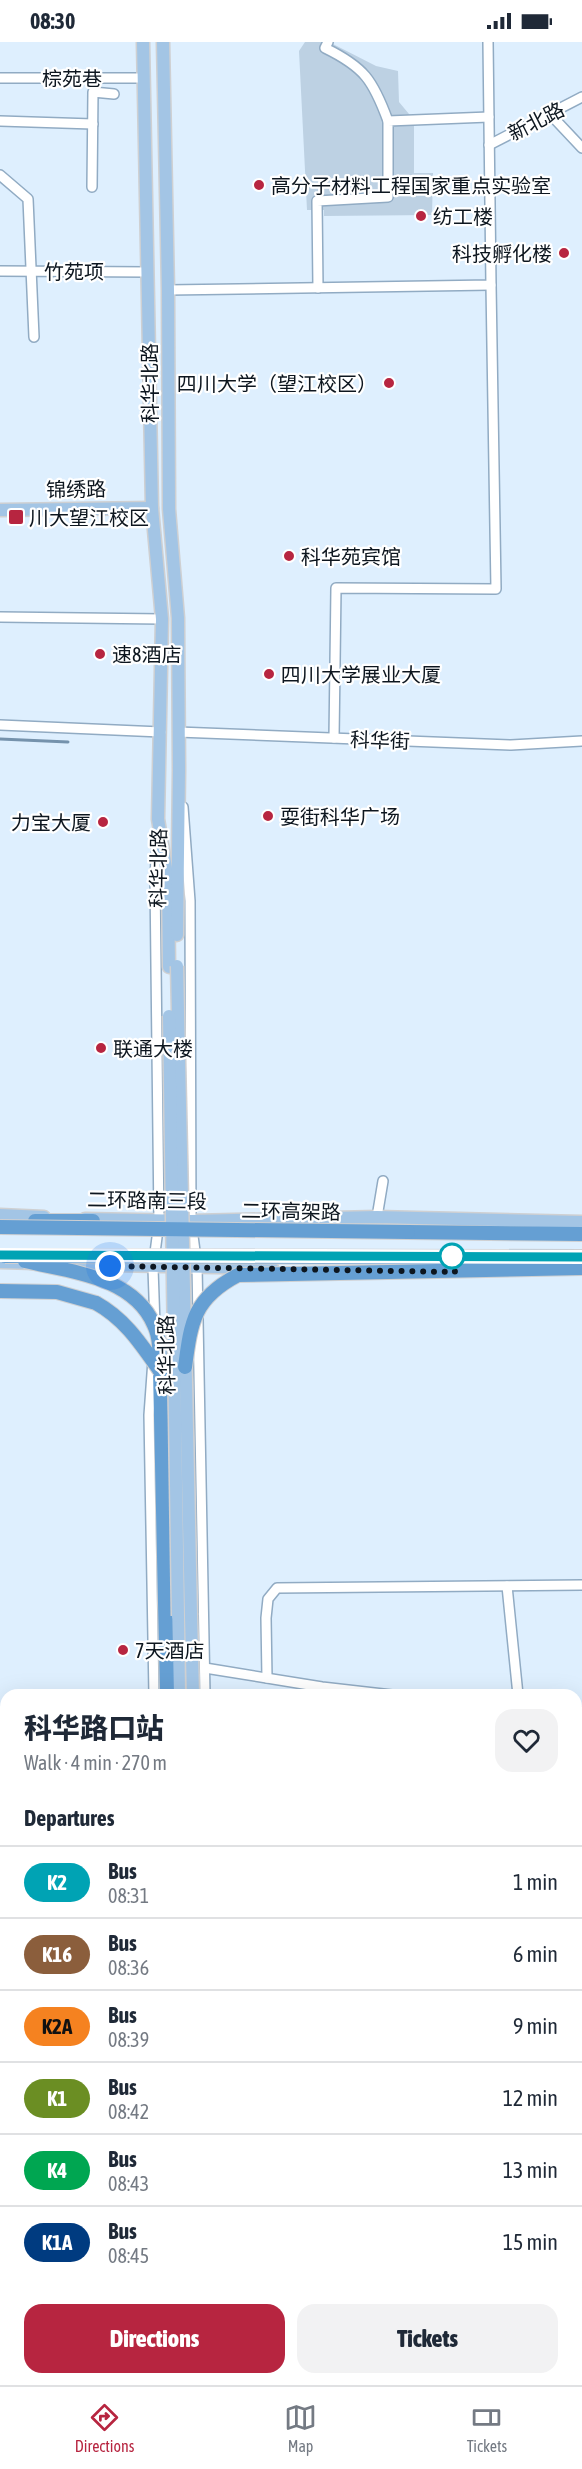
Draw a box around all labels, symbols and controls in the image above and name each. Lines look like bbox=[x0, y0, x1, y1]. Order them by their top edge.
text: 08:30 bbox=[30, 8, 75, 34]
street label: 棕苑巷 bbox=[42, 67, 102, 90]
street label: 新北路 bbox=[504, 97, 568, 145]
place label: 高分子材料工程国家重点实验室 bbox=[271, 174, 551, 197]
marker: 高分子材料工程国家重点实验室 bbox=[252, 178, 266, 192]
place label: 纺工楼 bbox=[433, 205, 493, 228]
marker: 纺工楼 bbox=[414, 209, 428, 223]
place label: 科技孵化楼 bbox=[452, 242, 552, 265]
marker: 科技孵化楼 bbox=[557, 246, 571, 260]
street label: 竹苑项 bbox=[44, 260, 104, 283]
street label: 科华北路 bbox=[138, 343, 161, 423]
place label: 四川大学（望江校区） bbox=[177, 372, 377, 395]
marker: 四川大学（望江校区） bbox=[382, 376, 396, 390]
street label: 锦绣路 bbox=[46, 477, 106, 501]
place label: 川大望江校区 bbox=[29, 506, 149, 529]
marker: 川大望江校区 bbox=[7, 508, 25, 526]
place label: 科华苑宾馆 bbox=[301, 545, 401, 568]
marker: 科华苑宾馆 bbox=[282, 549, 296, 563]
place label: 速8酒店 bbox=[112, 643, 181, 666]
marker: 速8酒店 bbox=[93, 647, 107, 661]
place label: 四川大学展业大厦 bbox=[281, 663, 441, 686]
marker: 四川大学展业大厦 bbox=[262, 667, 276, 681]
street label: 科华街 bbox=[350, 727, 410, 753]
place label: 耍街科华广场 bbox=[280, 805, 400, 828]
marker: 耍街科华广场 bbox=[261, 809, 275, 823]
place label: 力宝大厦 bbox=[11, 811, 91, 834]
marker: 力宝大厦 bbox=[96, 815, 110, 829]
street label: 科华北路 bbox=[146, 828, 170, 908]
place label: 联通大楼 bbox=[113, 1037, 193, 1060]
marker: 联通大楼 bbox=[94, 1041, 108, 1055]
street label: 二环路南三段 bbox=[87, 1187, 207, 1213]
street label: 二环高架路 bbox=[241, 1199, 341, 1223]
unlabelled marker bbox=[439, 1243, 465, 1269]
your location bbox=[95, 1251, 125, 1281]
street label: 科华北路 bbox=[154, 1315, 178, 1395]
place label: 7天酒店 bbox=[135, 1639, 204, 1662]
marker: 7天酒店 bbox=[116, 1643, 130, 1657]
button: heart bbox=[495, 1709, 558, 1772]
text: 科华路口站 bbox=[24, 1712, 164, 1744]
text: Walk · 4 min · 270 m bbox=[24, 1751, 167, 1774]
text: Departures bbox=[24, 1805, 114, 1831]
text: Bus bbox=[108, 1858, 137, 1884]
text: 1 min bbox=[513, 1869, 558, 1895]
text: K2 bbox=[47, 1870, 67, 1894]
text: 08:31 bbox=[108, 1884, 149, 1907]
text: Bus bbox=[108, 1930, 137, 1956]
text: 6 min bbox=[513, 1941, 558, 1967]
text: K16 bbox=[42, 1942, 72, 1966]
text: 08:36 bbox=[108, 1956, 149, 1979]
text: Bus bbox=[108, 2002, 137, 2028]
text: 9 min bbox=[513, 2013, 558, 2039]
text: K2A bbox=[42, 2014, 72, 2038]
text: 08:39 bbox=[108, 2028, 149, 2051]
text: Bus bbox=[108, 2074, 137, 2100]
text: 12 min bbox=[503, 2085, 558, 2111]
text: K1 bbox=[47, 2086, 67, 2110]
text: 08:42 bbox=[108, 2100, 149, 2123]
text: Bus bbox=[108, 2146, 137, 2172]
text: 13 min bbox=[503, 2157, 558, 2183]
text: K4 bbox=[47, 2158, 67, 2182]
text: 08:43 bbox=[108, 2172, 149, 2195]
text: Bus bbox=[108, 2218, 137, 2244]
text: 15 min bbox=[503, 2229, 558, 2255]
text: K1A bbox=[42, 2230, 72, 2254]
text: 08:45 bbox=[108, 2244, 149, 2267]
button: Directions bbox=[24, 2304, 285, 2373]
button: Tickets bbox=[297, 2304, 558, 2373]
tab: Directions bbox=[75, 2401, 134, 2455]
tab: Map bbox=[284, 2401, 317, 2455]
tab: Tickets bbox=[467, 2401, 507, 2455]

